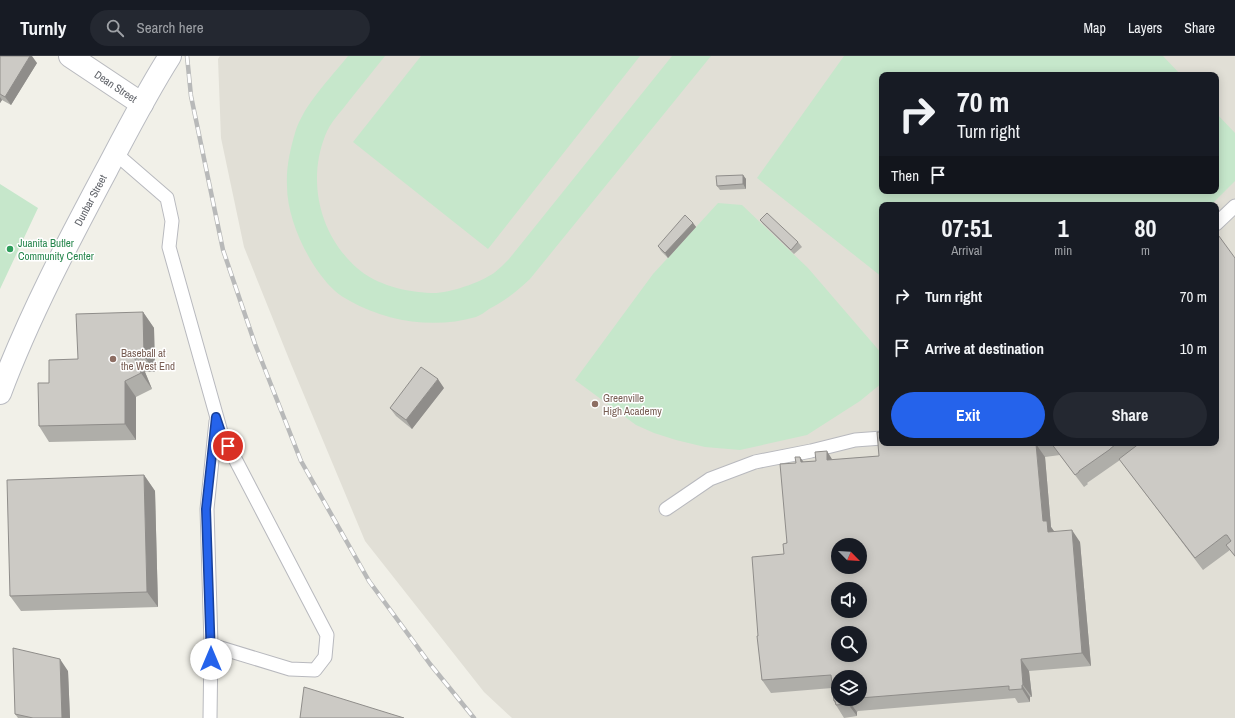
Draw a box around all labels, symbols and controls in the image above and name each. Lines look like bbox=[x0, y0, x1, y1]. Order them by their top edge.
search box bbox=[90, 10, 370, 46]
text: Turnly bbox=[20, 15, 66, 41]
icon: search bbox=[104, 17, 126, 39]
text: Search here bbox=[136, 17, 204, 38]
text: Map bbox=[1084, 19, 1106, 37]
text: Layers bbox=[1128, 19, 1162, 37]
text: Share bbox=[1184, 19, 1215, 37]
street label: Dean Street bbox=[92, 67, 140, 106]
text: 70 m bbox=[957, 83, 1009, 121]
icon: right bbox=[891, 88, 943, 140]
text: Turn right bbox=[957, 119, 1020, 144]
icon: arrive bbox=[927, 164, 949, 186]
text: Then bbox=[891, 165, 919, 186]
street label: Dunbar Street bbox=[71, 172, 110, 228]
text: 07:51 bbox=[942, 212, 992, 244]
text: 1 bbox=[1058, 212, 1069, 244]
text: 80 bbox=[1135, 212, 1157, 244]
place label: Juanita Butler Community Center bbox=[18, 236, 94, 263]
text: Arrival bbox=[951, 242, 982, 259]
text: min bbox=[1054, 242, 1072, 259]
text: m bbox=[1141, 242, 1150, 259]
marker: Juanita Butler Community Center bbox=[5, 244, 15, 254]
icon: right bbox=[891, 285, 913, 307]
text: Turn right bbox=[925, 286, 982, 307]
text: 70 m bbox=[1180, 286, 1207, 307]
icon: arrive bbox=[891, 337, 913, 359]
text: Arrive at destination bbox=[925, 338, 1044, 359]
text: 10 m bbox=[1180, 338, 1207, 359]
place label: Baseball at the West End bbox=[121, 346, 175, 373]
marker: Baseball at the West End bbox=[108, 354, 118, 364]
place label: Greenville High Academy bbox=[603, 391, 662, 418]
button: Exit bbox=[891, 392, 1045, 438]
button: Share bbox=[1053, 392, 1207, 438]
marker: Greenville High Academy bbox=[590, 399, 600, 409]
pin bbox=[211, 429, 245, 463]
icon: arrive bbox=[217, 435, 239, 457]
north arrow bbox=[831, 538, 867, 574]
map controls bbox=[831, 538, 867, 706]
button: sound bbox=[831, 582, 867, 618]
button: search bbox=[831, 626, 867, 662]
position arrow bbox=[190, 638, 232, 680]
button: layers bbox=[831, 670, 867, 706]

